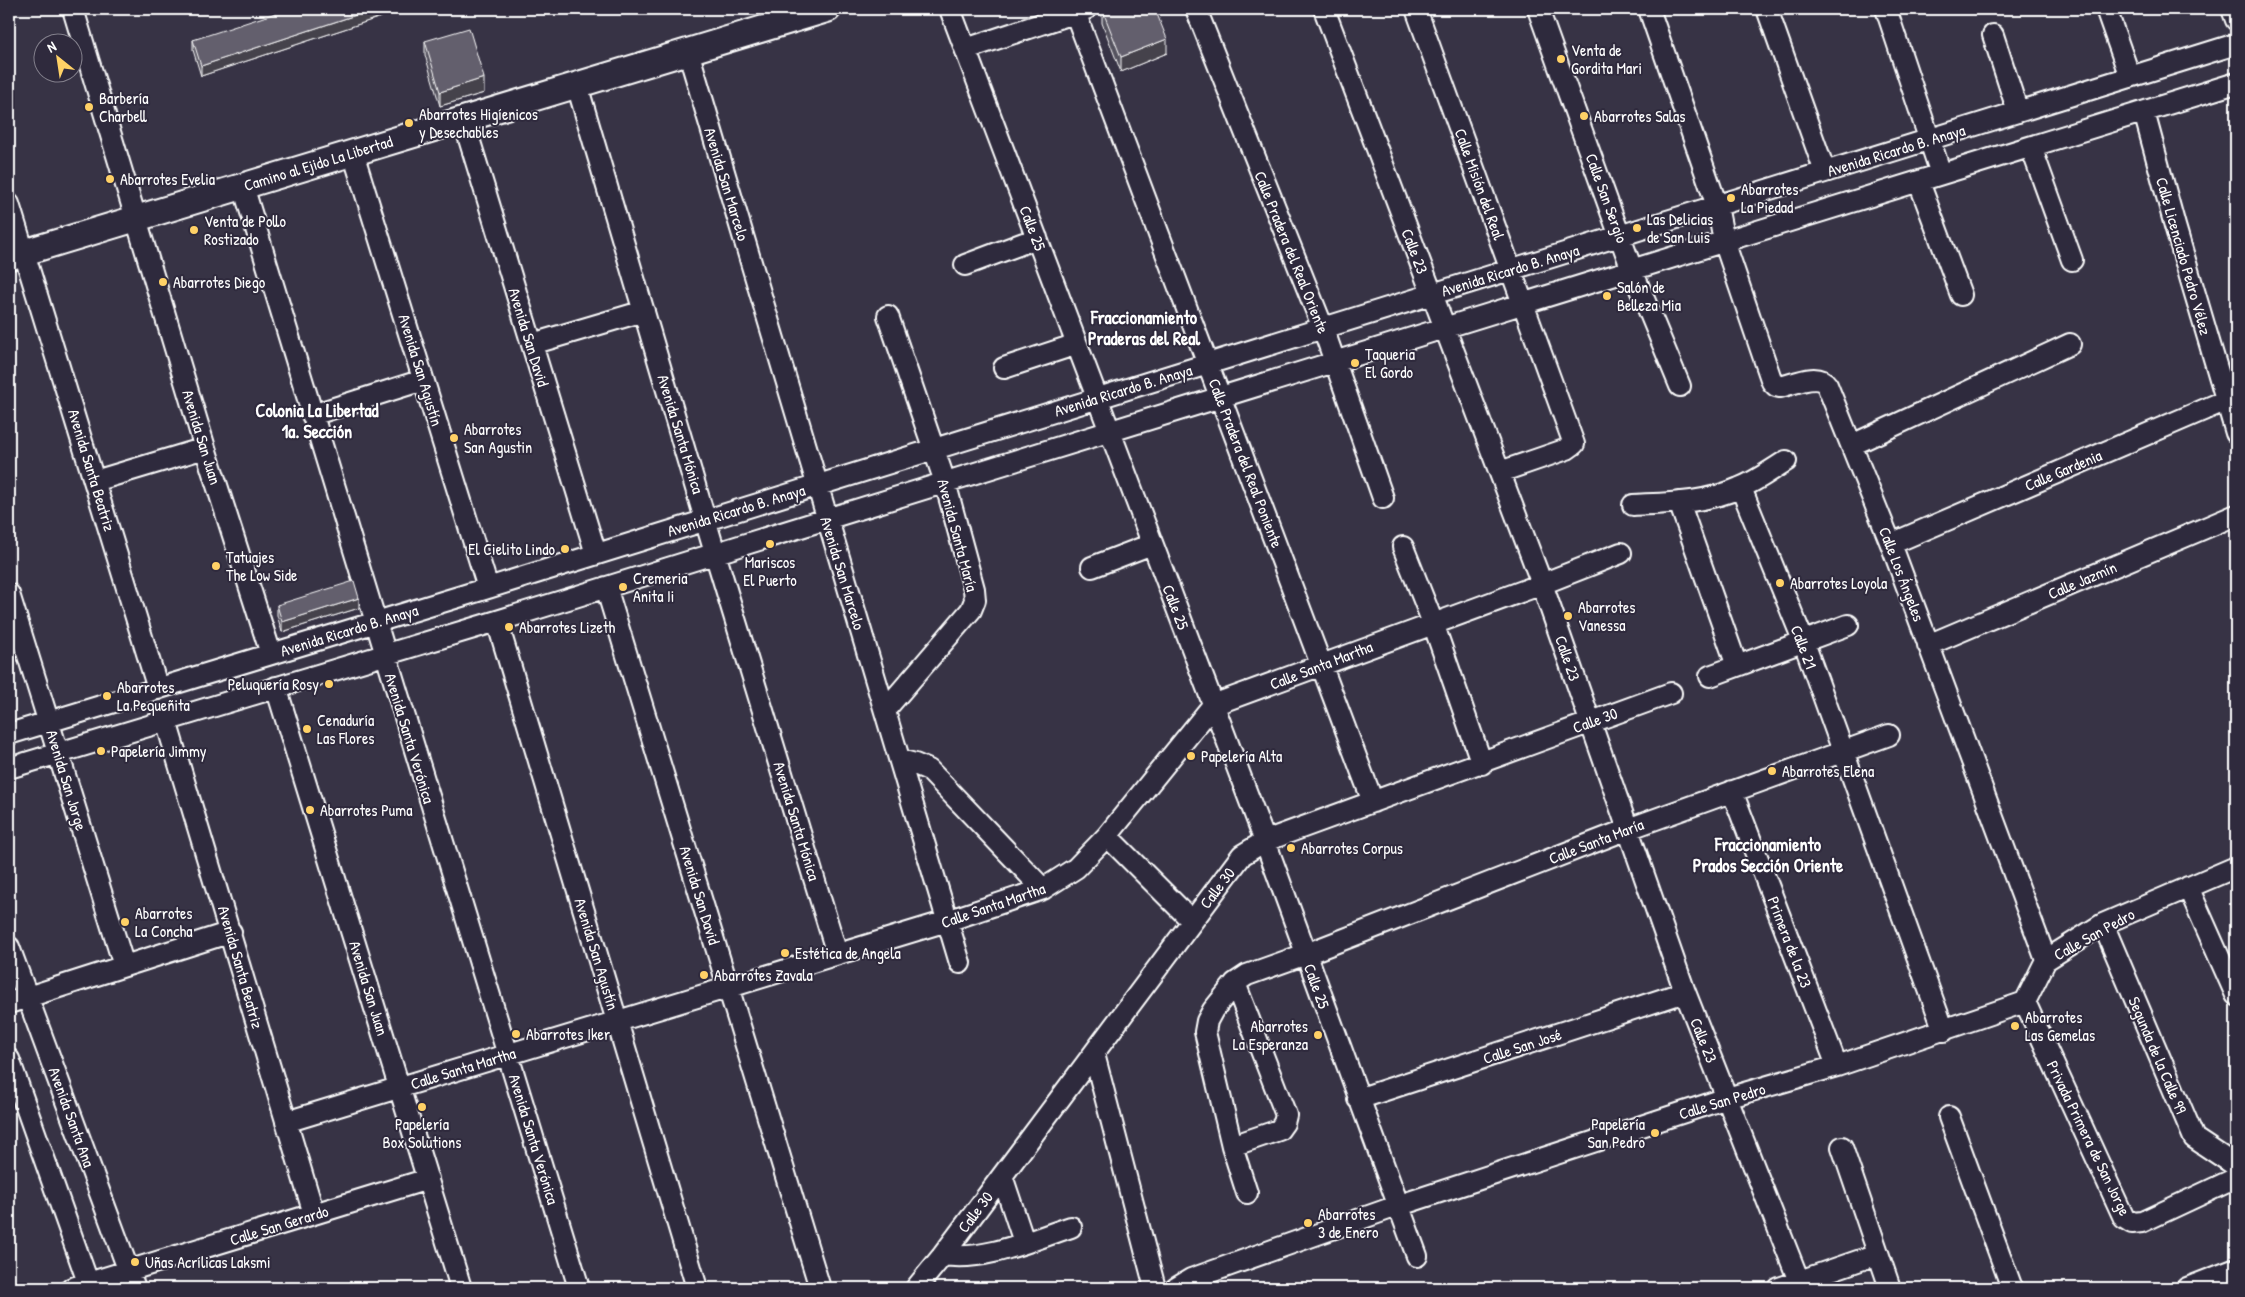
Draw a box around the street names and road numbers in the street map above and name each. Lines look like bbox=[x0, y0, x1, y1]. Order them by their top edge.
street label: Avenida Ricardo B. Anaya bbox=[1824, 119, 1968, 181]
street label: Avenida San Marcelo bbox=[699, 125, 755, 244]
street label: Calle Misión del Real bbox=[1450, 125, 1511, 243]
street label: Camino al Ejido La Libertad bbox=[241, 130, 395, 196]
street label: Calle San Sergio bbox=[1581, 150, 1634, 246]
street label: Calle Pradera del Real Oriente bbox=[1249, 168, 1335, 337]
street label: Calle Licenciado Pedro Vélez bbox=[2151, 175, 2217, 338]
street label: Calle 25 bbox=[1014, 202, 1052, 254]
street label: Calle 23 bbox=[1396, 225, 1434, 277]
street label: Avenida Ricardo B. Anaya bbox=[1438, 239, 1582, 301]
street label: Avenida San David bbox=[504, 285, 554, 389]
street label: Avenida San Agustín bbox=[394, 311, 448, 429]
street label: Avenida Ricardo B. Anaya bbox=[1051, 359, 1195, 421]
street label: Avenida Santa Mónica bbox=[652, 372, 710, 496]
street label: Calle Pradera del Real Poniente bbox=[1204, 375, 1289, 551]
street label: Avenida San Juan bbox=[177, 387, 227, 487]
street label: Avenida Santa Beatriz bbox=[63, 406, 121, 534]
street label: Calle Gardenia bbox=[2021, 444, 2105, 496]
street label: Avenida Santa María bbox=[932, 476, 984, 594]
street label: Avenida Ricardo B. Anaya bbox=[664, 479, 808, 541]
street label: Avenida San Marcelo bbox=[815, 514, 871, 633]
street label: Calle Los Ángeles bbox=[1874, 524, 1930, 624]
street label: Calle Jazmín bbox=[2044, 556, 2120, 604]
street label: Calle 25 bbox=[1157, 581, 1195, 633]
street label: Avenida Ricardo B. Anaya bbox=[277, 599, 421, 661]
street label: Calle 21 bbox=[1786, 622, 1822, 672]
street label: Calle 23 bbox=[1550, 632, 1586, 684]
street label: Calle Santa Martha bbox=[1266, 635, 1376, 695]
street label: Avenida Santa Verónica bbox=[380, 670, 440, 806]
street label: Calle 30 bbox=[1569, 702, 1621, 738]
street label: Avenida San Jorge bbox=[41, 727, 93, 834]
street label: Avenida Santa Mónica bbox=[768, 759, 826, 883]
street label: Calle Santa María bbox=[1545, 813, 1647, 869]
street label: Avenida San David bbox=[675, 843, 725, 947]
street label: Calle 30 bbox=[1194, 863, 1240, 913]
street label: Calle Santa Martha bbox=[938, 877, 1048, 933]
street label: Primera de la 23 bbox=[1763, 893, 1817, 991]
street label: Avenida San Agustín bbox=[570, 895, 624, 1013]
street label: Calle San Pedro bbox=[2050, 902, 2139, 965]
street label: Avenida Santa Beatriz bbox=[213, 903, 269, 1031]
street label: Avenida San Juan bbox=[344, 938, 394, 1038]
street label: Calle 25 bbox=[1299, 961, 1335, 1012]
street label: Segunda de la Calle 99 bbox=[2123, 993, 2193, 1117]
street label: Calle 23 bbox=[1685, 1014, 1723, 1066]
street label: Calle San José bbox=[1480, 1023, 1565, 1069]
street label: Calle Santa Martha bbox=[408, 1042, 518, 1094]
street label: Privada Primera de San Jorge bbox=[2042, 1057, 2136, 1220]
street label: Avenida Santa Ana bbox=[44, 1064, 100, 1170]
street label: Avenida Santa Verónica bbox=[504, 1071, 564, 1207]
street label: Calle San Pedro bbox=[1676, 1077, 1768, 1125]
street label: Calle 30 bbox=[952, 1187, 998, 1237]
street label: Calle San Gerardo bbox=[227, 1199, 331, 1250]

